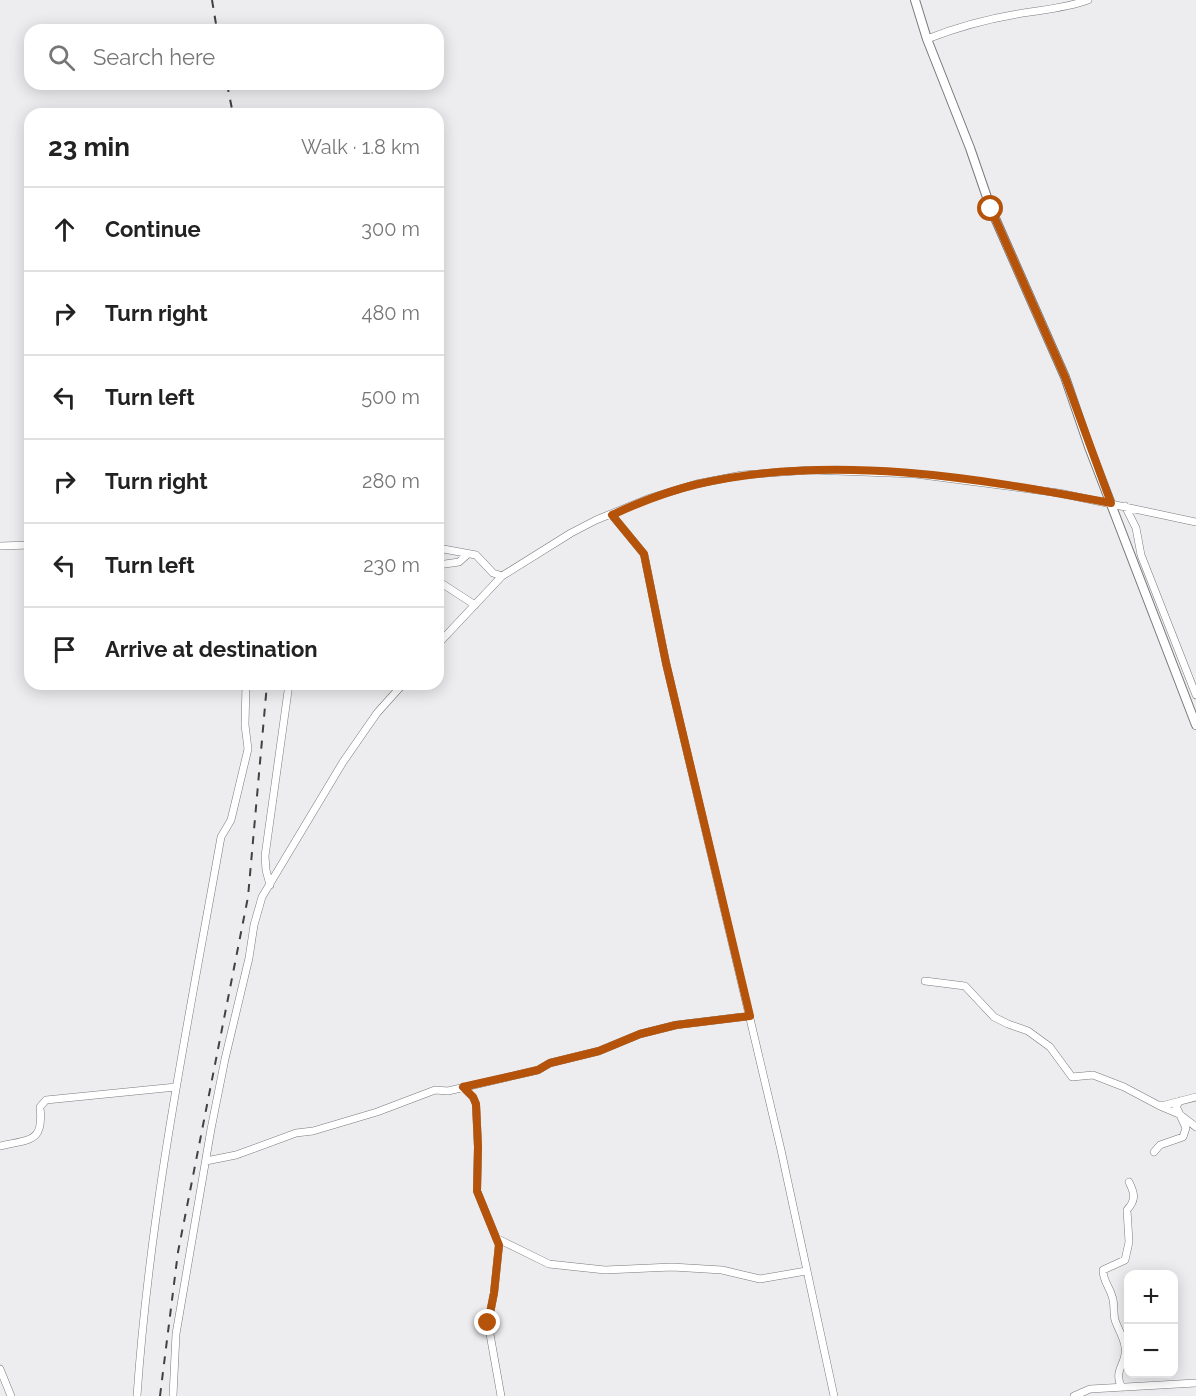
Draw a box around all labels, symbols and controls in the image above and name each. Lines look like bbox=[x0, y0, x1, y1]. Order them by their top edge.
search box bbox=[24, 24, 444, 90]
icon: search bbox=[45, 41, 78, 74]
text: Search here bbox=[93, 44, 215, 70]
text: 23 min bbox=[48, 132, 130, 162]
text: Walk · 1.8 km bbox=[301, 135, 420, 159]
route start bbox=[977, 195, 1003, 221]
icon: ahead bbox=[48, 213, 81, 246]
text: Continue bbox=[105, 216, 201, 242]
text: 300 m bbox=[361, 217, 420, 241]
icon: right bbox=[48, 297, 81, 330]
text: Turn right bbox=[105, 300, 208, 326]
text: 480 m bbox=[362, 301, 420, 325]
icon: left bbox=[48, 381, 81, 414]
text: Turn left bbox=[105, 384, 195, 410]
text: 500 m bbox=[361, 385, 420, 409]
icon: right bbox=[48, 465, 81, 498]
text: Turn right bbox=[105, 468, 208, 494]
text: 280 m bbox=[362, 469, 420, 493]
icon: left bbox=[48, 549, 81, 582]
text: Turn left bbox=[105, 552, 195, 578]
text: 230 m bbox=[363, 553, 420, 577]
icon: arrive bbox=[48, 633, 81, 666]
text: Arrive at destination bbox=[105, 636, 318, 662]
map controls bbox=[1124, 1270, 1178, 1378]
button: + bbox=[1124, 1270, 1178, 1324]
route end bbox=[474, 1309, 500, 1335]
button: − bbox=[1124, 1324, 1178, 1378]

